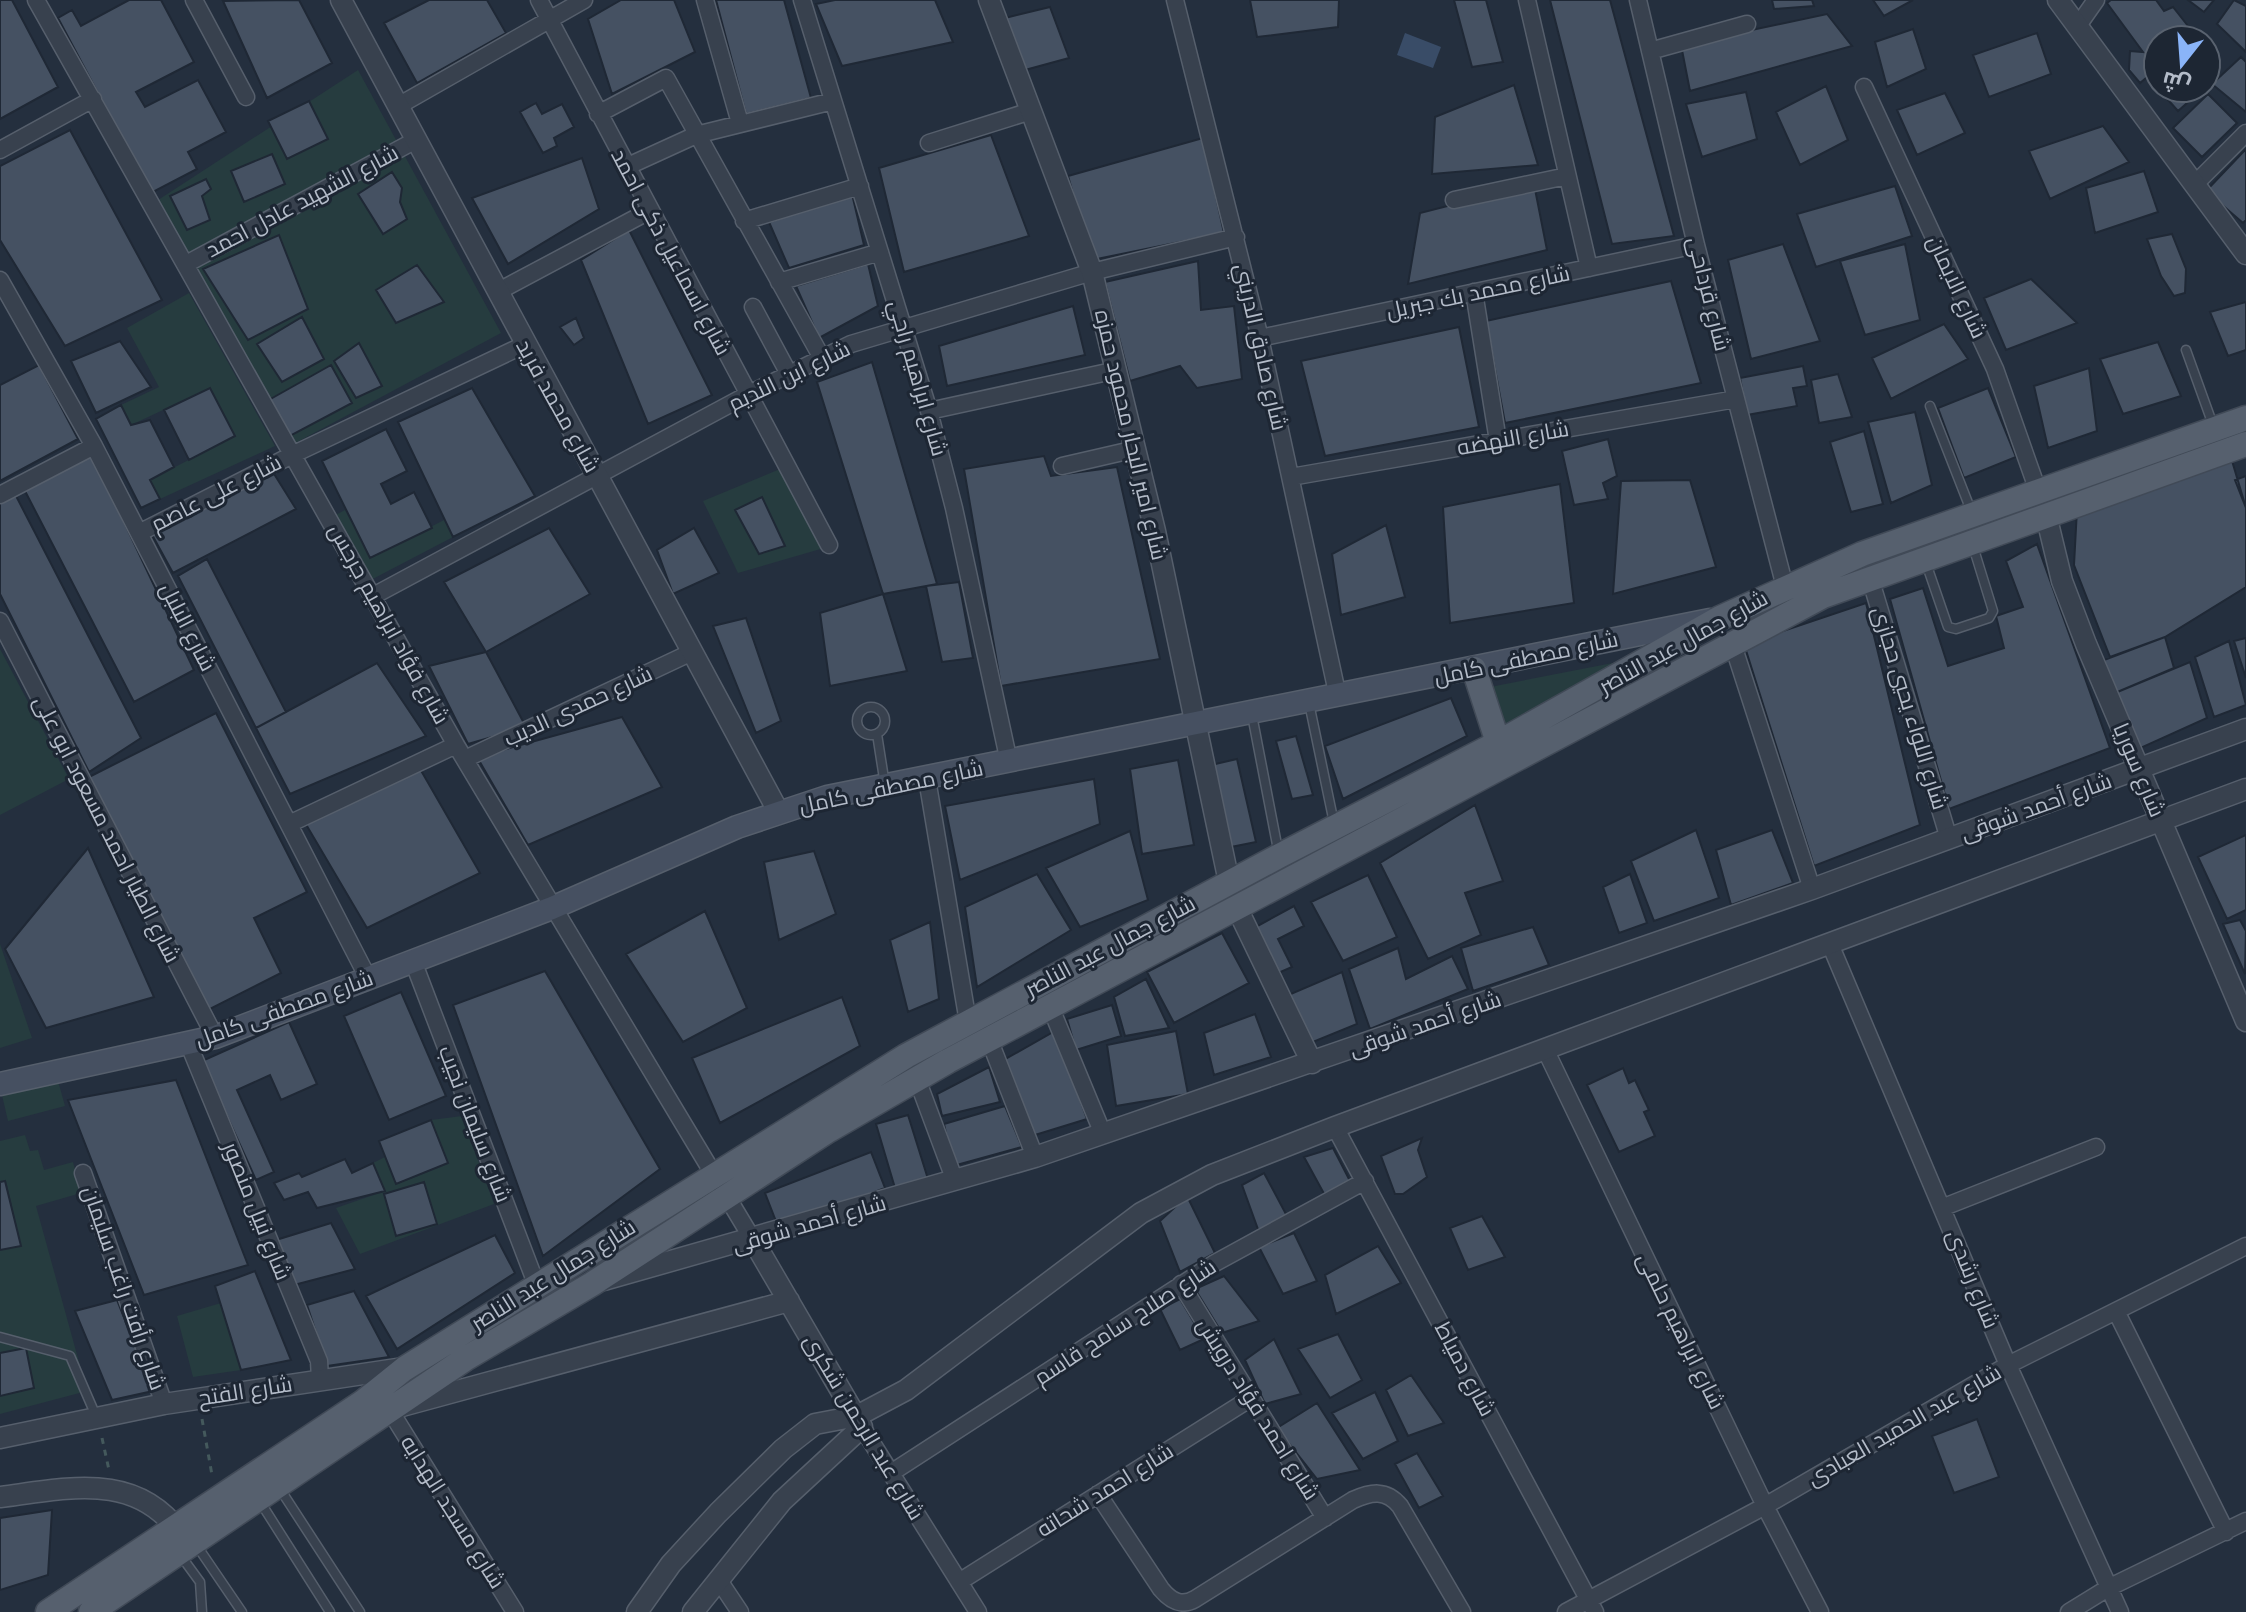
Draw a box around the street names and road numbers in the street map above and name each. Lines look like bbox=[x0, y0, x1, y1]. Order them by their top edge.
street label: شارع الشهيد عادل احمد bbox=[202, 140, 403, 264]
street label: شارع اسماعيل ذكى احمد bbox=[604, 145, 736, 360]
street label: شارع الايمان bbox=[1920, 232, 1992, 343]
street label: شارع قرداحى bbox=[1681, 234, 1735, 354]
street label: شارع محمد بك جبريل bbox=[1384, 260, 1573, 326]
street label: شارع صادق الدريني bbox=[1226, 261, 1292, 434]
street label: شارع ابراهيم راجي bbox=[880, 297, 952, 460]
street label: شارع امير البحار محمود حمزه bbox=[1088, 307, 1172, 563]
street label: شارع محمد فريد bbox=[509, 335, 605, 478]
street label: شارع ابن النديم bbox=[724, 336, 855, 419]
street label: شارع النهضه bbox=[1455, 416, 1571, 462]
street label: شارع على عاصم bbox=[147, 449, 287, 539]
street label: شارع فؤاد ابراهيم جرجس bbox=[321, 520, 454, 730]
street label: شارع البلبل bbox=[153, 579, 221, 676]
street label: شارع جمال عبد الناصر bbox=[1592, 585, 1773, 702]
street label: شارع اللواء يحيي حجازى bbox=[1865, 603, 1953, 813]
street label: شارع مصطفى كامل bbox=[1432, 626, 1621, 692]
street label: شارع حمدى الديب bbox=[500, 661, 657, 753]
street label: شارع الطيار احمد مسعود ابو على bbox=[27, 691, 185, 968]
street label: شارع سوريا bbox=[2106, 719, 2170, 821]
street label: شارع مصطفى كامل bbox=[797, 755, 986, 821]
street label: شارع أحمد شوقى bbox=[1957, 767, 2116, 848]
street label: شارع جمال عبد الناصر bbox=[1019, 891, 1200, 1004]
street label: شارع مصطفى كامل bbox=[192, 965, 377, 1055]
street label: شارع أحمد شوقى bbox=[1345, 985, 1505, 1064]
street label: شارع سليمان نجيب bbox=[432, 1042, 516, 1207]
street label: شارع نبيل منصور bbox=[215, 1136, 296, 1285]
street label: شارع رأفت راغب سليمان bbox=[75, 1182, 172, 1394]
street label: شارع أحمد شوقى bbox=[729, 1189, 889, 1260]
street label: شارع جمال عبد الناصر bbox=[464, 1214, 641, 1338]
street label: شارع رشدى bbox=[1940, 1226, 2004, 1333]
street label: شارع ابراهيم حلمى bbox=[1630, 1249, 1730, 1415]
street label: شارع صلاح سامح قاسم bbox=[1029, 1254, 1222, 1393]
street label: شارع احمد فؤاد درويش bbox=[1190, 1313, 1324, 1506]
street label: شارع دمياط bbox=[1428, 1318, 1500, 1421]
street label: شارع عبد الرحمن شكرى bbox=[797, 1330, 929, 1525]
street label: شارع عبد الحميد العبادى bbox=[1803, 1359, 2006, 1493]
street label: شارع الفتح bbox=[196, 1371, 294, 1413]
street label: شارع مسجد الهدايه bbox=[394, 1431, 510, 1594]
street label: شارع احمد شحاته bbox=[1032, 1438, 1179, 1544]

